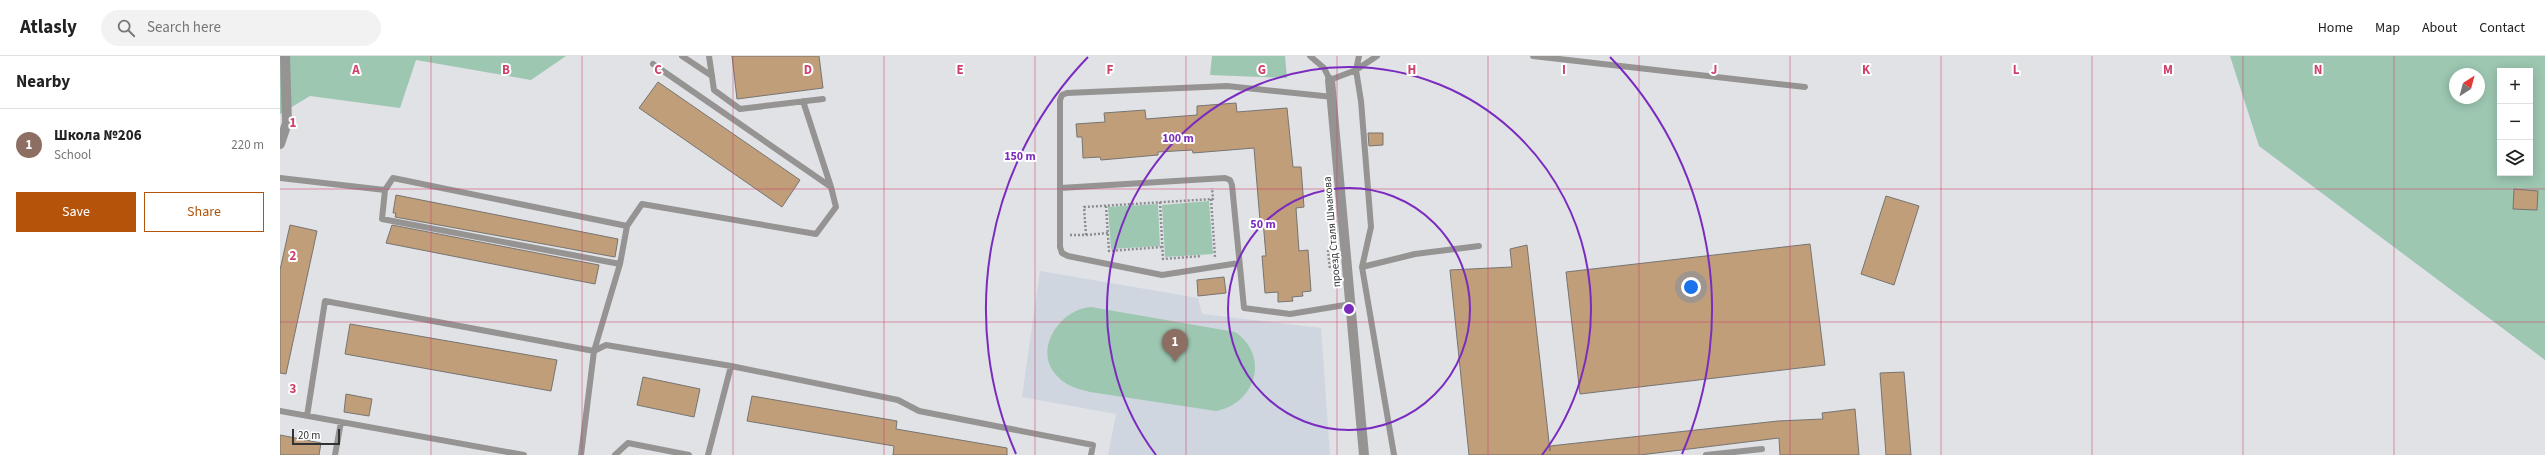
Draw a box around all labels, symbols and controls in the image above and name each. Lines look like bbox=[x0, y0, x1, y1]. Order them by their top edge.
search box bbox=[101, 10, 381, 46]
text: Atlasly bbox=[20, 14, 77, 41]
icon: search bbox=[115, 17, 137, 39]
text: Search here bbox=[147, 17, 221, 38]
text: Home bbox=[2318, 18, 2353, 38]
text: Map bbox=[2375, 18, 2400, 38]
text: About bbox=[2422, 18, 2457, 38]
text: Contact bbox=[2479, 18, 2525, 38]
text: A bbox=[351, 61, 360, 79]
text: B bbox=[502, 61, 510, 79]
text: C bbox=[654, 61, 662, 79]
text: D bbox=[804, 61, 812, 79]
text: E bbox=[956, 61, 964, 79]
text: F bbox=[1107, 61, 1114, 79]
text: G bbox=[1258, 61, 1266, 79]
text: H bbox=[1408, 61, 1416, 79]
text: I bbox=[1562, 61, 1566, 79]
text: J bbox=[1711, 61, 1717, 79]
text: K bbox=[1862, 61, 1871, 79]
text: L bbox=[2013, 61, 2020, 79]
text: M bbox=[2163, 61, 2173, 79]
text: N bbox=[2314, 61, 2322, 79]
north arrow bbox=[2449, 68, 2485, 104]
map controls bbox=[2497, 68, 2533, 176]
button: + bbox=[2497, 68, 2533, 104]
text: Nearby bbox=[16, 70, 70, 94]
button: − bbox=[2497, 104, 2533, 140]
text: 1 bbox=[290, 114, 297, 132]
text: Школа №206 bbox=[54, 125, 142, 146]
text: 100 m bbox=[1162, 130, 1194, 147]
text: 1 bbox=[26, 136, 32, 154]
text: 220 m bbox=[231, 136, 264, 154]
button: layers bbox=[2497, 140, 2533, 176]
text: School bbox=[54, 146, 91, 164]
text: 150 m bbox=[1004, 148, 1036, 165]
street label: проезд Сталя Шмакова bbox=[1320, 176, 1344, 288]
button: Save bbox=[16, 192, 136, 232]
button: Share bbox=[144, 192, 264, 232]
text: 50 m bbox=[1250, 216, 1276, 233]
text: 2 bbox=[290, 247, 297, 265]
your location bbox=[1681, 277, 1701, 297]
centre of rings bbox=[1342, 302, 1356, 316]
pin: 1 bbox=[1162, 329, 1188, 362]
text: 3 bbox=[290, 380, 297, 398]
scale bar bbox=[292, 427, 340, 446]
text: 20 m bbox=[298, 428, 320, 443]

